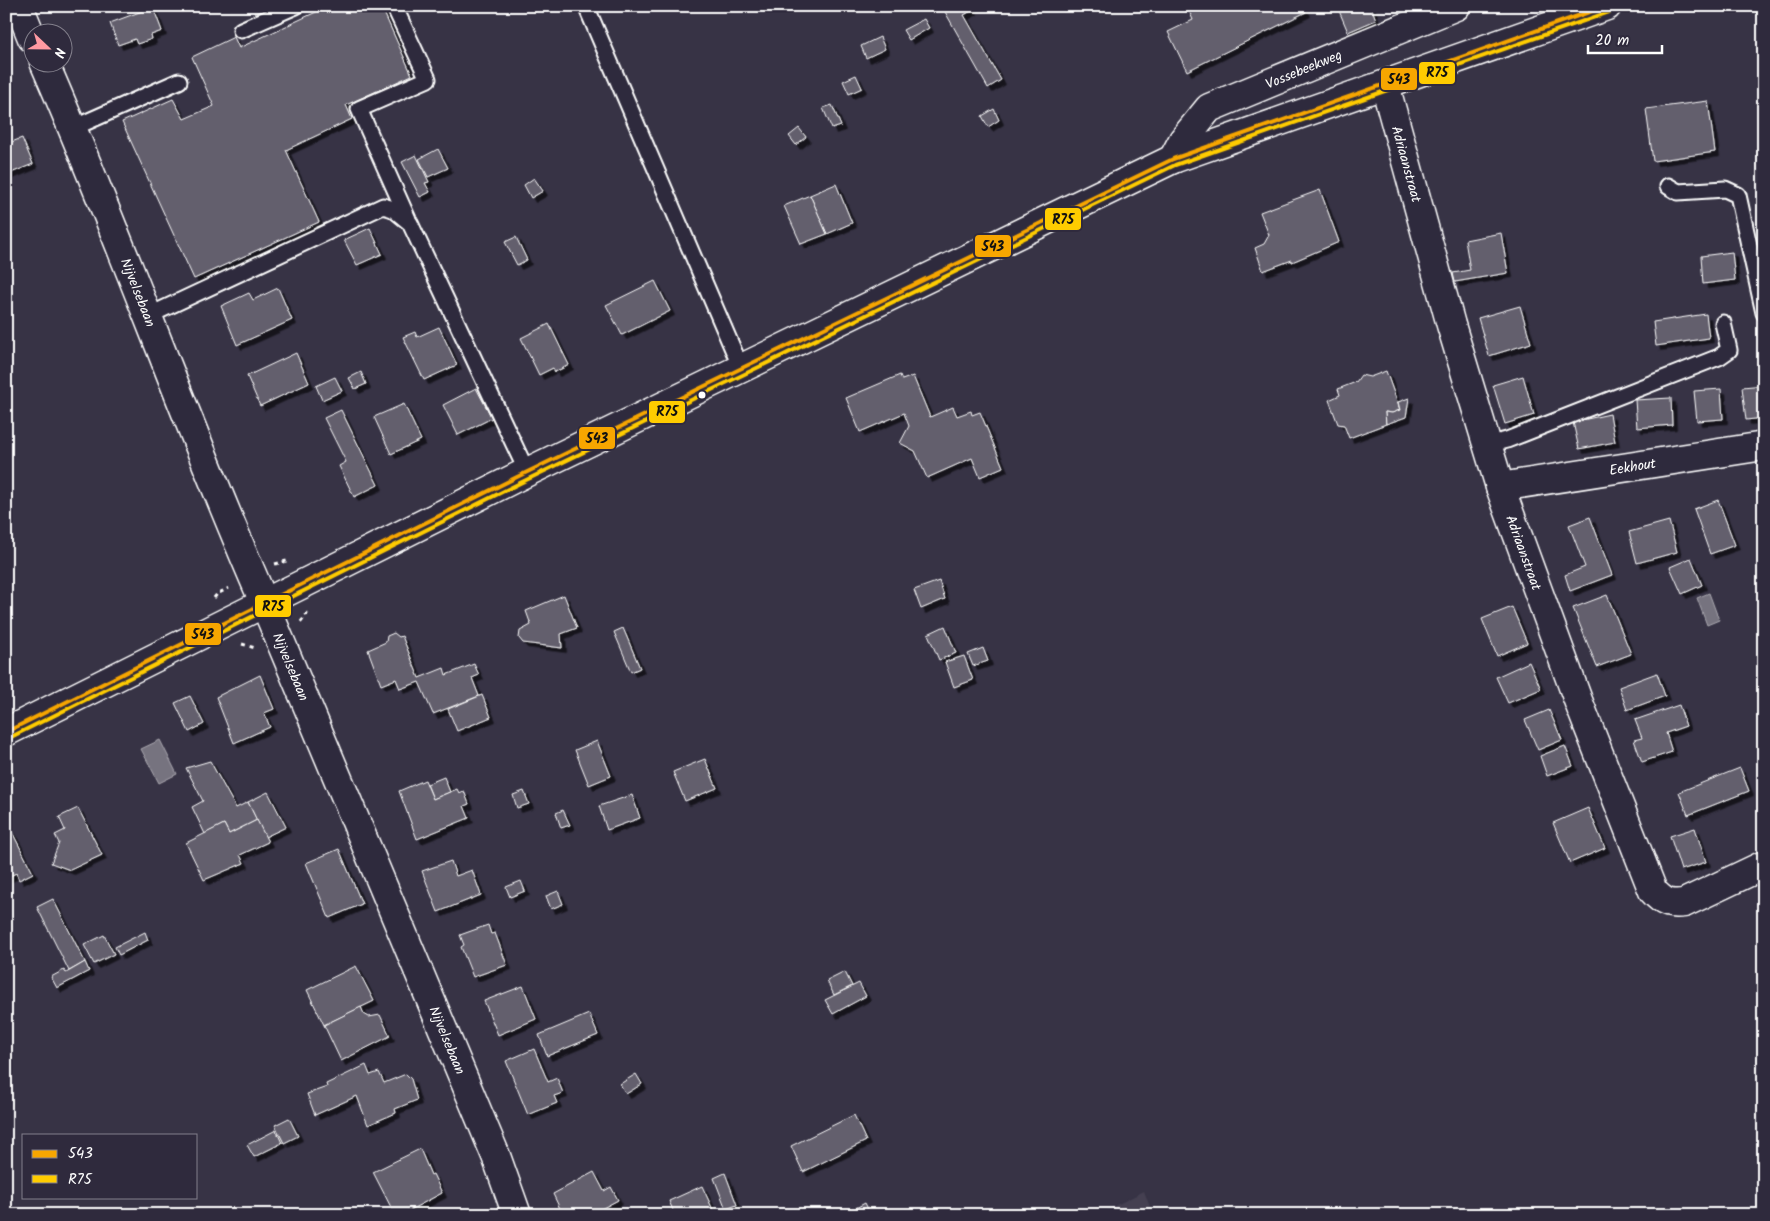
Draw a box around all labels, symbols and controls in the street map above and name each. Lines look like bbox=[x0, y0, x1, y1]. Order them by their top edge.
north arrow bbox=[22, 22, 72, 72]
scale bar bbox=[1588, 22, 1661, 54]
text: 20 m bbox=[1595, 29, 1629, 53]
text: N bbox=[47, 44, 71, 61]
street label: Vossebeekweg bbox=[1262, 44, 1346, 96]
line badge: R75 bbox=[1418, 61, 1456, 85]
text: R75 bbox=[1426, 62, 1450, 84]
line badge: 543 bbox=[1380, 67, 1418, 91]
text: 543 bbox=[1387, 69, 1411, 91]
street label: Adriaanstraat bbox=[1385, 123, 1427, 206]
line badge: R75 bbox=[1044, 207, 1082, 231]
text: R75 bbox=[1052, 209, 1076, 231]
line badge: 543 bbox=[974, 234, 1012, 258]
text: 543 bbox=[981, 236, 1005, 258]
street label: Nijvelsebaan bbox=[114, 255, 161, 330]
unlabelled marker bbox=[697, 390, 707, 400]
line badge: R75 bbox=[648, 400, 686, 424]
text: R75 bbox=[656, 401, 680, 423]
line badge: 543 bbox=[578, 426, 616, 450]
text: 543 bbox=[585, 428, 609, 450]
street label: Eekhout bbox=[1608, 453, 1658, 482]
street label: Adriaanstraat bbox=[1499, 512, 1547, 594]
line badge: R75 bbox=[254, 594, 292, 618]
text: R75 bbox=[262, 596, 286, 618]
line badge: 543 bbox=[184, 622, 222, 646]
text: 543 bbox=[191, 624, 215, 646]
street label: Nijvelsebaan bbox=[266, 629, 314, 705]
street label: Nijvelsebaan bbox=[422, 1003, 471, 1078]
legend bbox=[22, 1134, 198, 1198]
text: 543 bbox=[68, 1142, 93, 1166]
text: R75 bbox=[68, 1168, 93, 1192]

